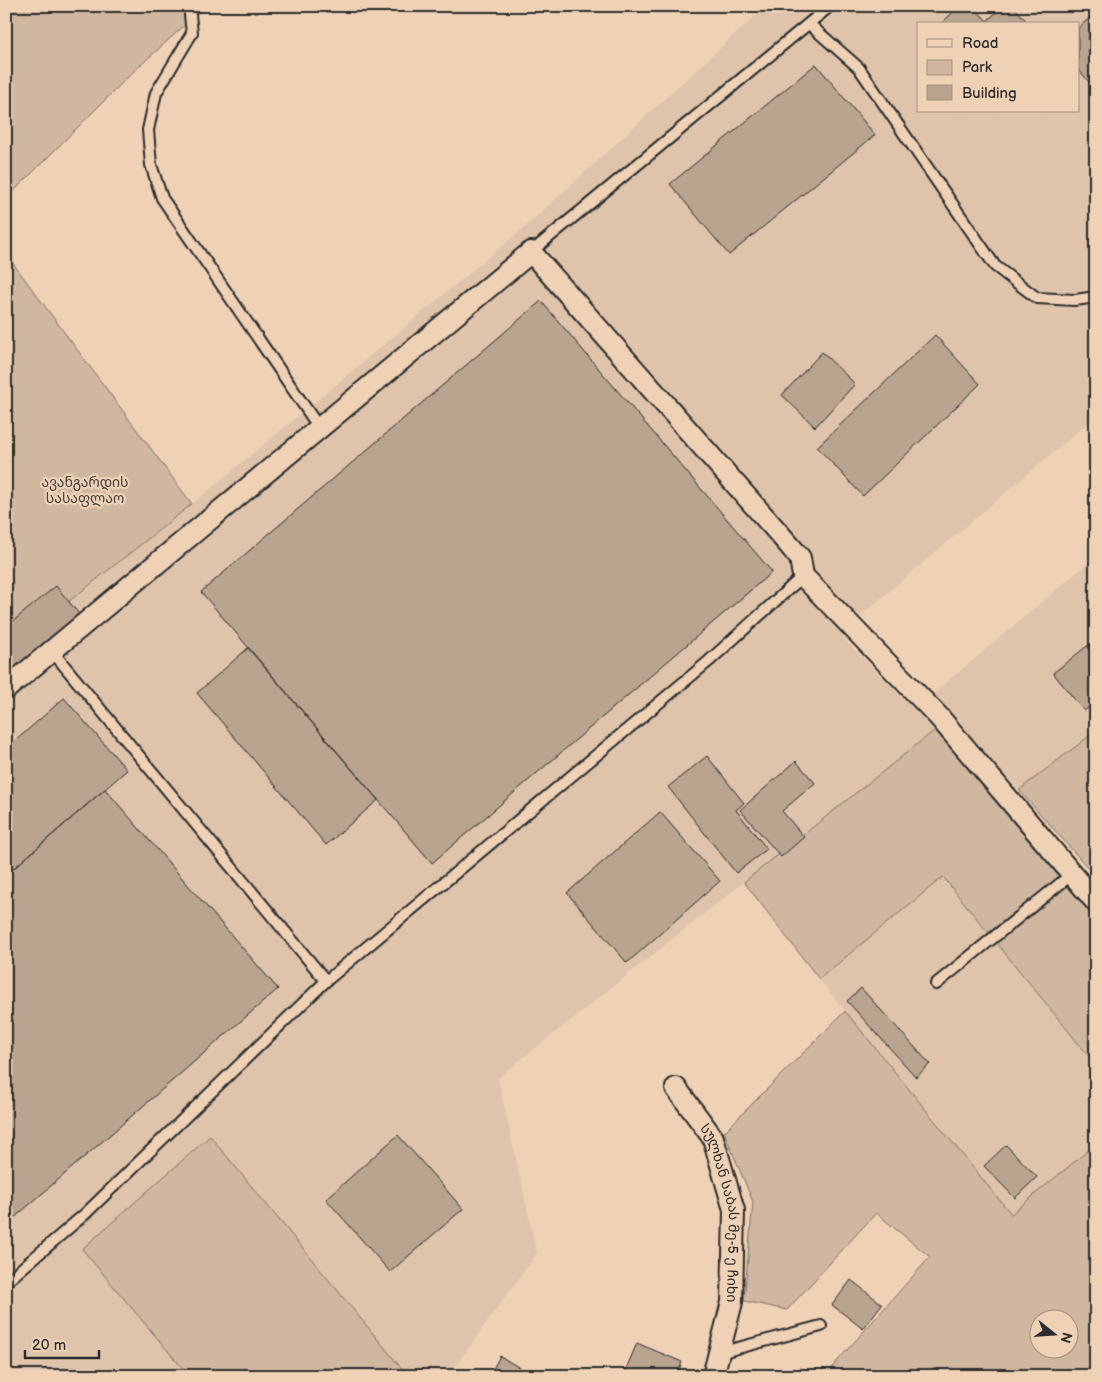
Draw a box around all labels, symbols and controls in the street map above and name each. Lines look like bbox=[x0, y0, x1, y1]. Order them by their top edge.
legend bbox=[917, 22, 1080, 112]
text: Road bbox=[962, 34, 998, 53]
text: Park bbox=[962, 58, 993, 77]
text: Building bbox=[962, 84, 1017, 103]
park label: ავანგარდის სასაფლაო bbox=[42, 474, 128, 507]
street label: სულხან საბას მე-5 ე ჩიხი bbox=[696, 1121, 742, 1303]
north arrow bbox=[1030, 1310, 1080, 1360]
scale bar bbox=[25, 1327, 99, 1359]
text: N bbox=[1056, 1330, 1076, 1345]
text: 20 m bbox=[32, 1336, 66, 1355]

